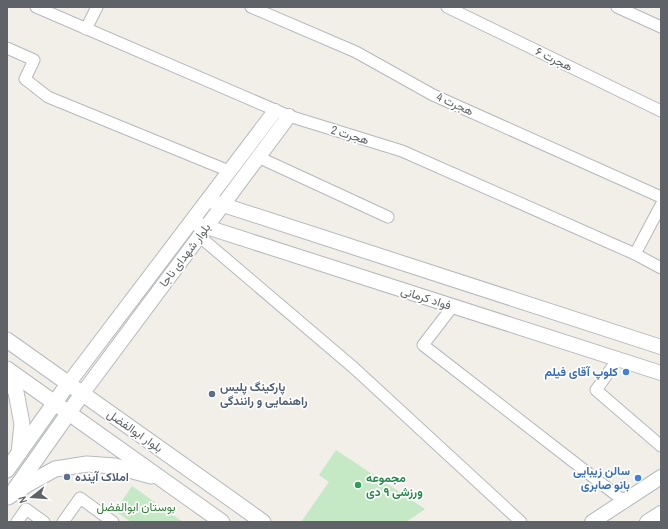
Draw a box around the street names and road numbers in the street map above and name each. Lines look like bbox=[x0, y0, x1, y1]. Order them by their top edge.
street label: هجرت ۶ bbox=[533, 43, 575, 75]
street label: هجرت 4 bbox=[434, 89, 476, 119]
street label: هجرت 2 bbox=[329, 122, 371, 148]
street label: بلوار شهدای ناجا bbox=[156, 220, 214, 290]
street label: فواد کرمانی bbox=[399, 282, 453, 314]
street label: بلوار ابوالفضل bbox=[104, 406, 166, 456]

